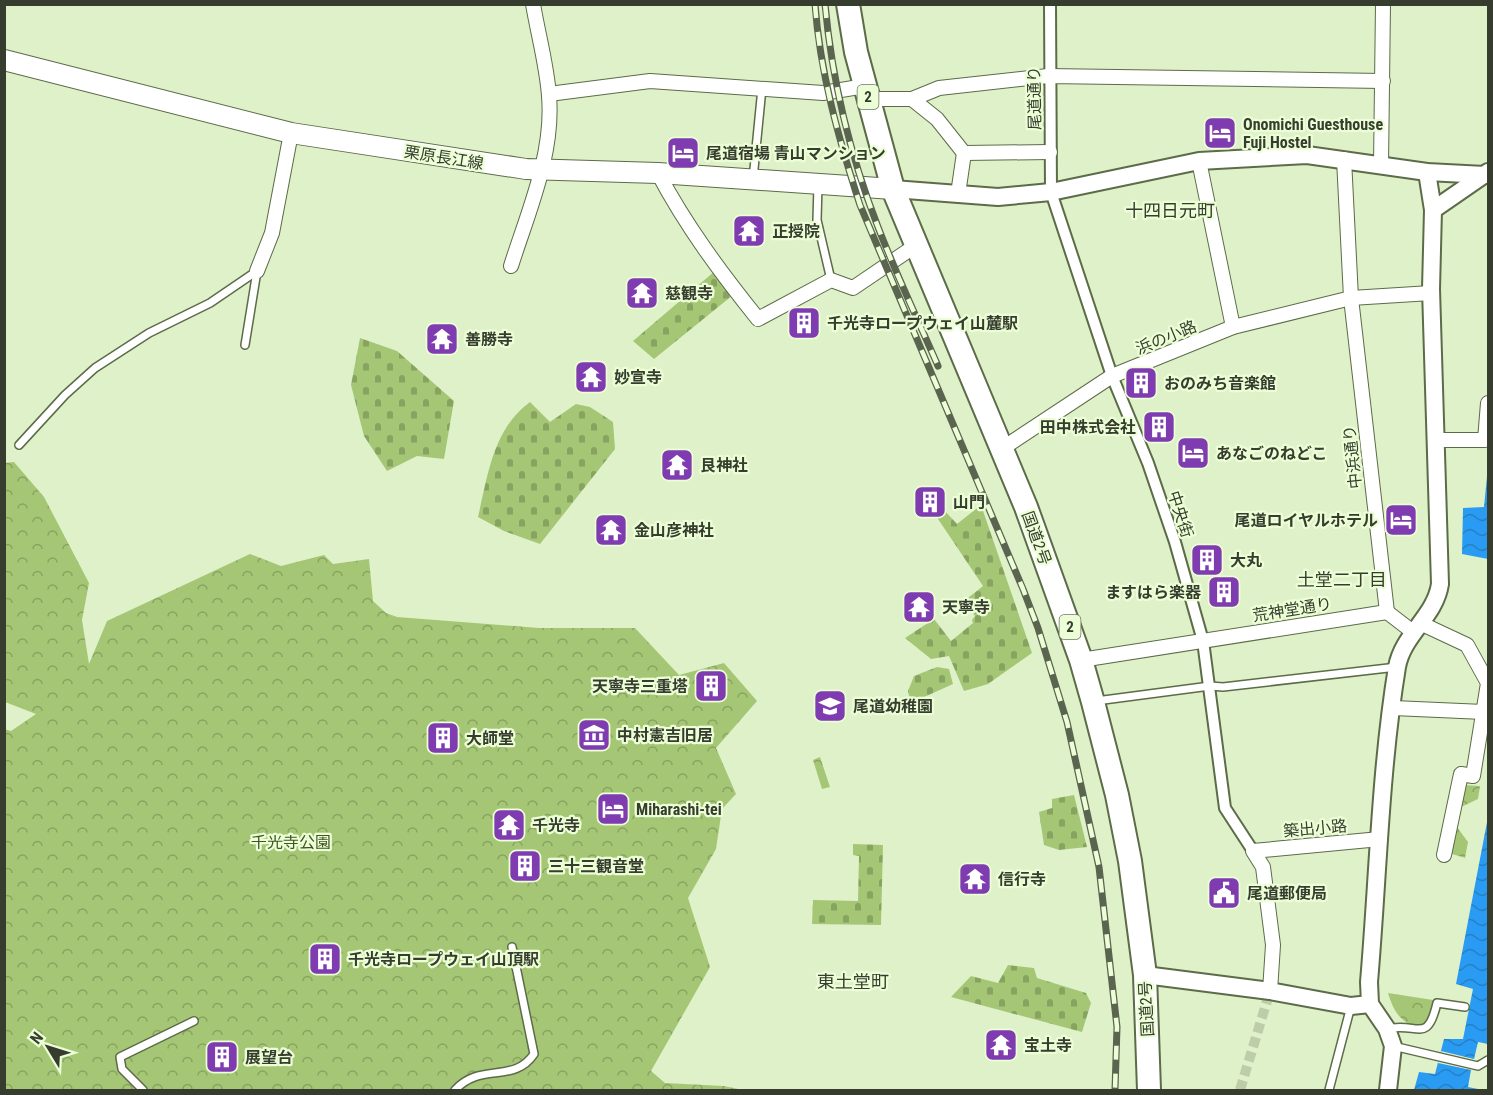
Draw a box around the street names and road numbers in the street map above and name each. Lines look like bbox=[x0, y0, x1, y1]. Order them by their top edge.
street label: 尾道通り bbox=[1024, 66, 1045, 130]
road number: 2 bbox=[858, 85, 878, 109]
street label: 栗原長江線 bbox=[403, 142, 485, 173]
street label: 浜の小路 bbox=[1133, 317, 1199, 358]
street label: 中浜通り bbox=[1340, 424, 1365, 490]
street label: 中央街 bbox=[1164, 488, 1197, 540]
street label: 国道2号 bbox=[1018, 509, 1055, 568]
street label: 荒神堂通り bbox=[1251, 594, 1333, 625]
road number: 2 bbox=[1060, 615, 1080, 639]
street label: 築出小路 bbox=[1282, 816, 1348, 841]
street label: 国道2号 bbox=[1136, 981, 1157, 1037]

